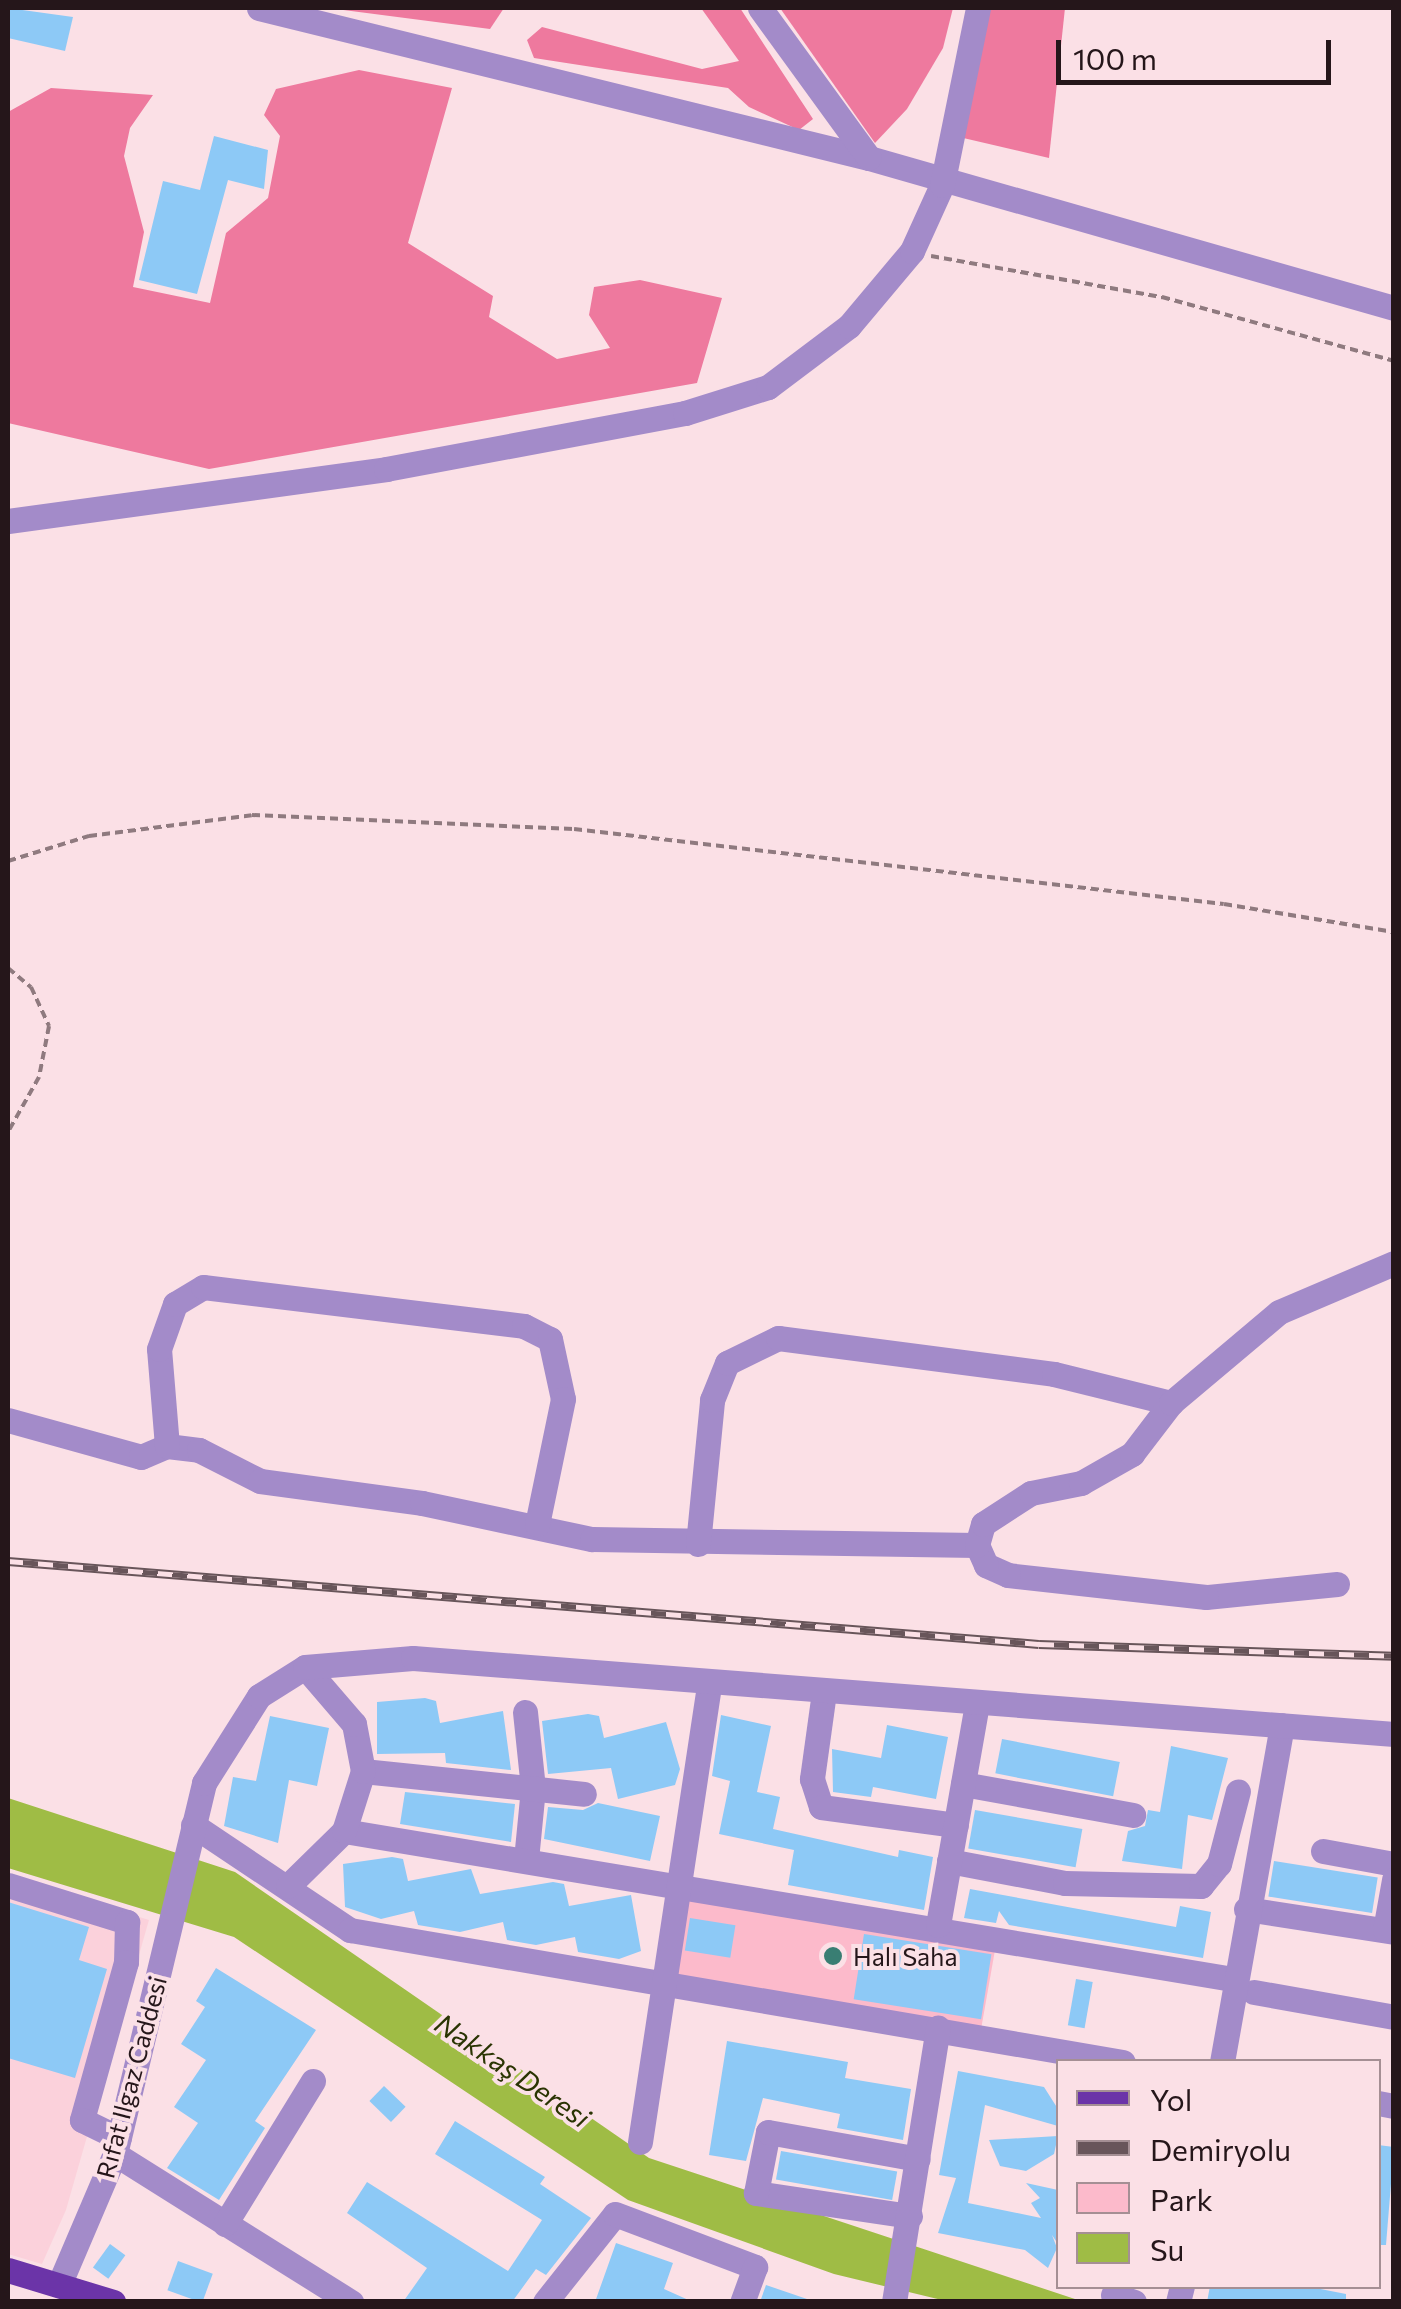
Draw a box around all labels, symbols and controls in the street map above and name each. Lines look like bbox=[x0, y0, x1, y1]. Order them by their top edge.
scale bar bbox=[1061, 20, 1336, 82]
text: 100 m bbox=[1073, 39, 1157, 76]
place label: Halı Saha bbox=[853, 1941, 958, 1971]
marker: Halı Saha bbox=[822, 1945, 844, 1967]
street label: Rıfat Ilgaz Caddesi bbox=[90, 1973, 172, 2181]
water label: Nakkaş Deresi bbox=[429, 2006, 597, 2134]
legend bbox=[1056, 2059, 1381, 2289]
text: Yol bbox=[1150, 2080, 1192, 2117]
text: Demiryolu bbox=[1150, 2130, 1291, 2167]
text: Park bbox=[1150, 2180, 1213, 2217]
text: Su bbox=[1150, 2230, 1184, 2267]

